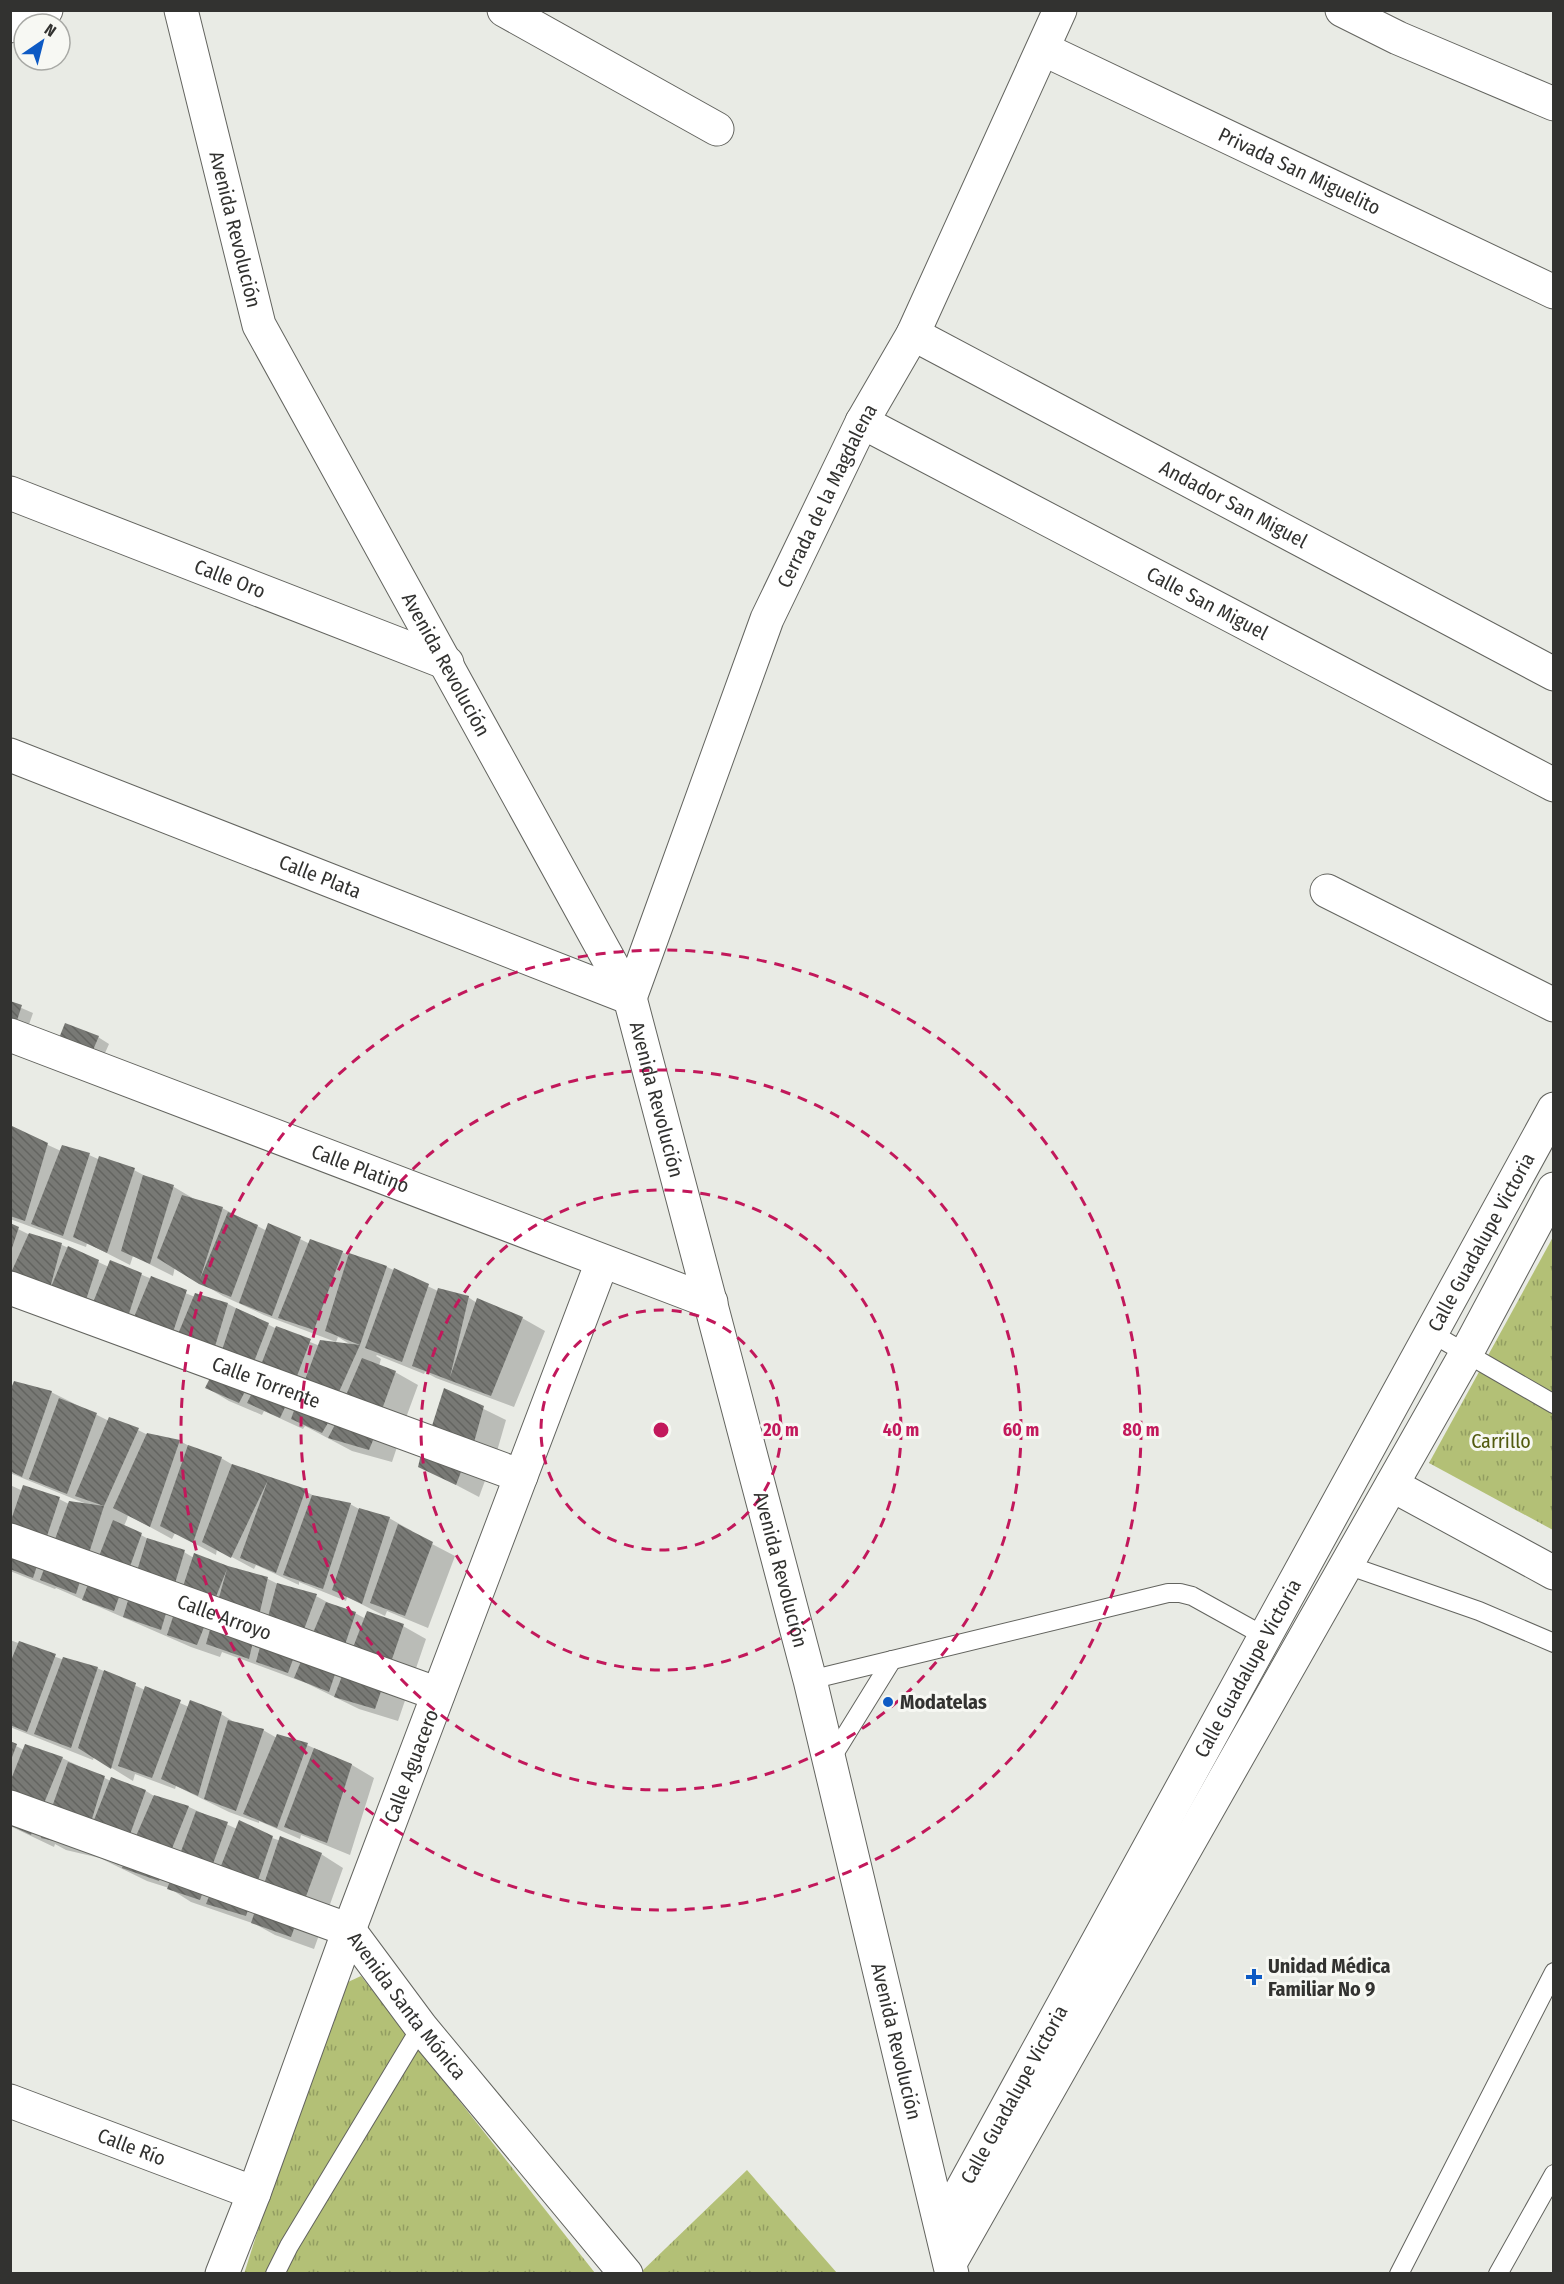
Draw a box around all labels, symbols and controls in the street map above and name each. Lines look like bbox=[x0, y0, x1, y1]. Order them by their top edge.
north arrow bbox=[12, 12, 72, 72]
text: N bbox=[41, 20, 60, 41]
street label: Privada San Miguelito bbox=[1215, 122, 1384, 220]
street label: Avenida Revolución bbox=[204, 149, 266, 310]
street label: Cerrada de la Magdalena bbox=[772, 399, 882, 592]
street label: Andador San Miguel bbox=[1156, 455, 1312, 553]
street label: Calle Oro bbox=[191, 554, 269, 603]
street label: Calle San Miguel bbox=[1143, 561, 1272, 645]
street label: Avenida Revolución bbox=[397, 588, 495, 740]
street label: Calle Plata bbox=[276, 850, 365, 903]
street label: Avenida Revolución bbox=[625, 1019, 689, 1180]
street label: Calle Platino bbox=[308, 1139, 413, 1198]
street label: Calle Guadalupe Victoria bbox=[1423, 1148, 1540, 1336]
street label: Calle Torrente bbox=[209, 1351, 324, 1413]
text: 20 m bbox=[762, 1419, 799, 1441]
text: 40 m bbox=[883, 1419, 919, 1441]
text: 60 m bbox=[1003, 1419, 1039, 1441]
text: 80 m bbox=[1123, 1419, 1159, 1441]
centre of rings bbox=[651, 1420, 671, 1440]
park label: Carrillo bbox=[1471, 1429, 1531, 1453]
street label: Avenida Revolución bbox=[749, 1489, 813, 1650]
street label: Calle Guadalupe Victoria bbox=[1189, 1575, 1306, 1762]
street label: Calle Arroyo bbox=[174, 1589, 275, 1645]
place label: Modatelas bbox=[900, 1690, 987, 1714]
marker: Modatelas bbox=[881, 1695, 895, 1709]
street label: Calle Aguacero bbox=[379, 1706, 443, 1826]
street label: Avenida Santa Mónica bbox=[343, 1927, 471, 2084]
place label: Unidad Médica Familiar No 9 bbox=[1268, 1954, 1390, 2001]
street label: Avenida Revolución bbox=[866, 1961, 927, 2122]
marker: Unidad Médica Familiar No 9 bbox=[1245, 1968, 1263, 1986]
street label: Calle Guadalupe Victoria bbox=[955, 2001, 1073, 2188]
street label: Calle Río bbox=[94, 2123, 169, 2171]

